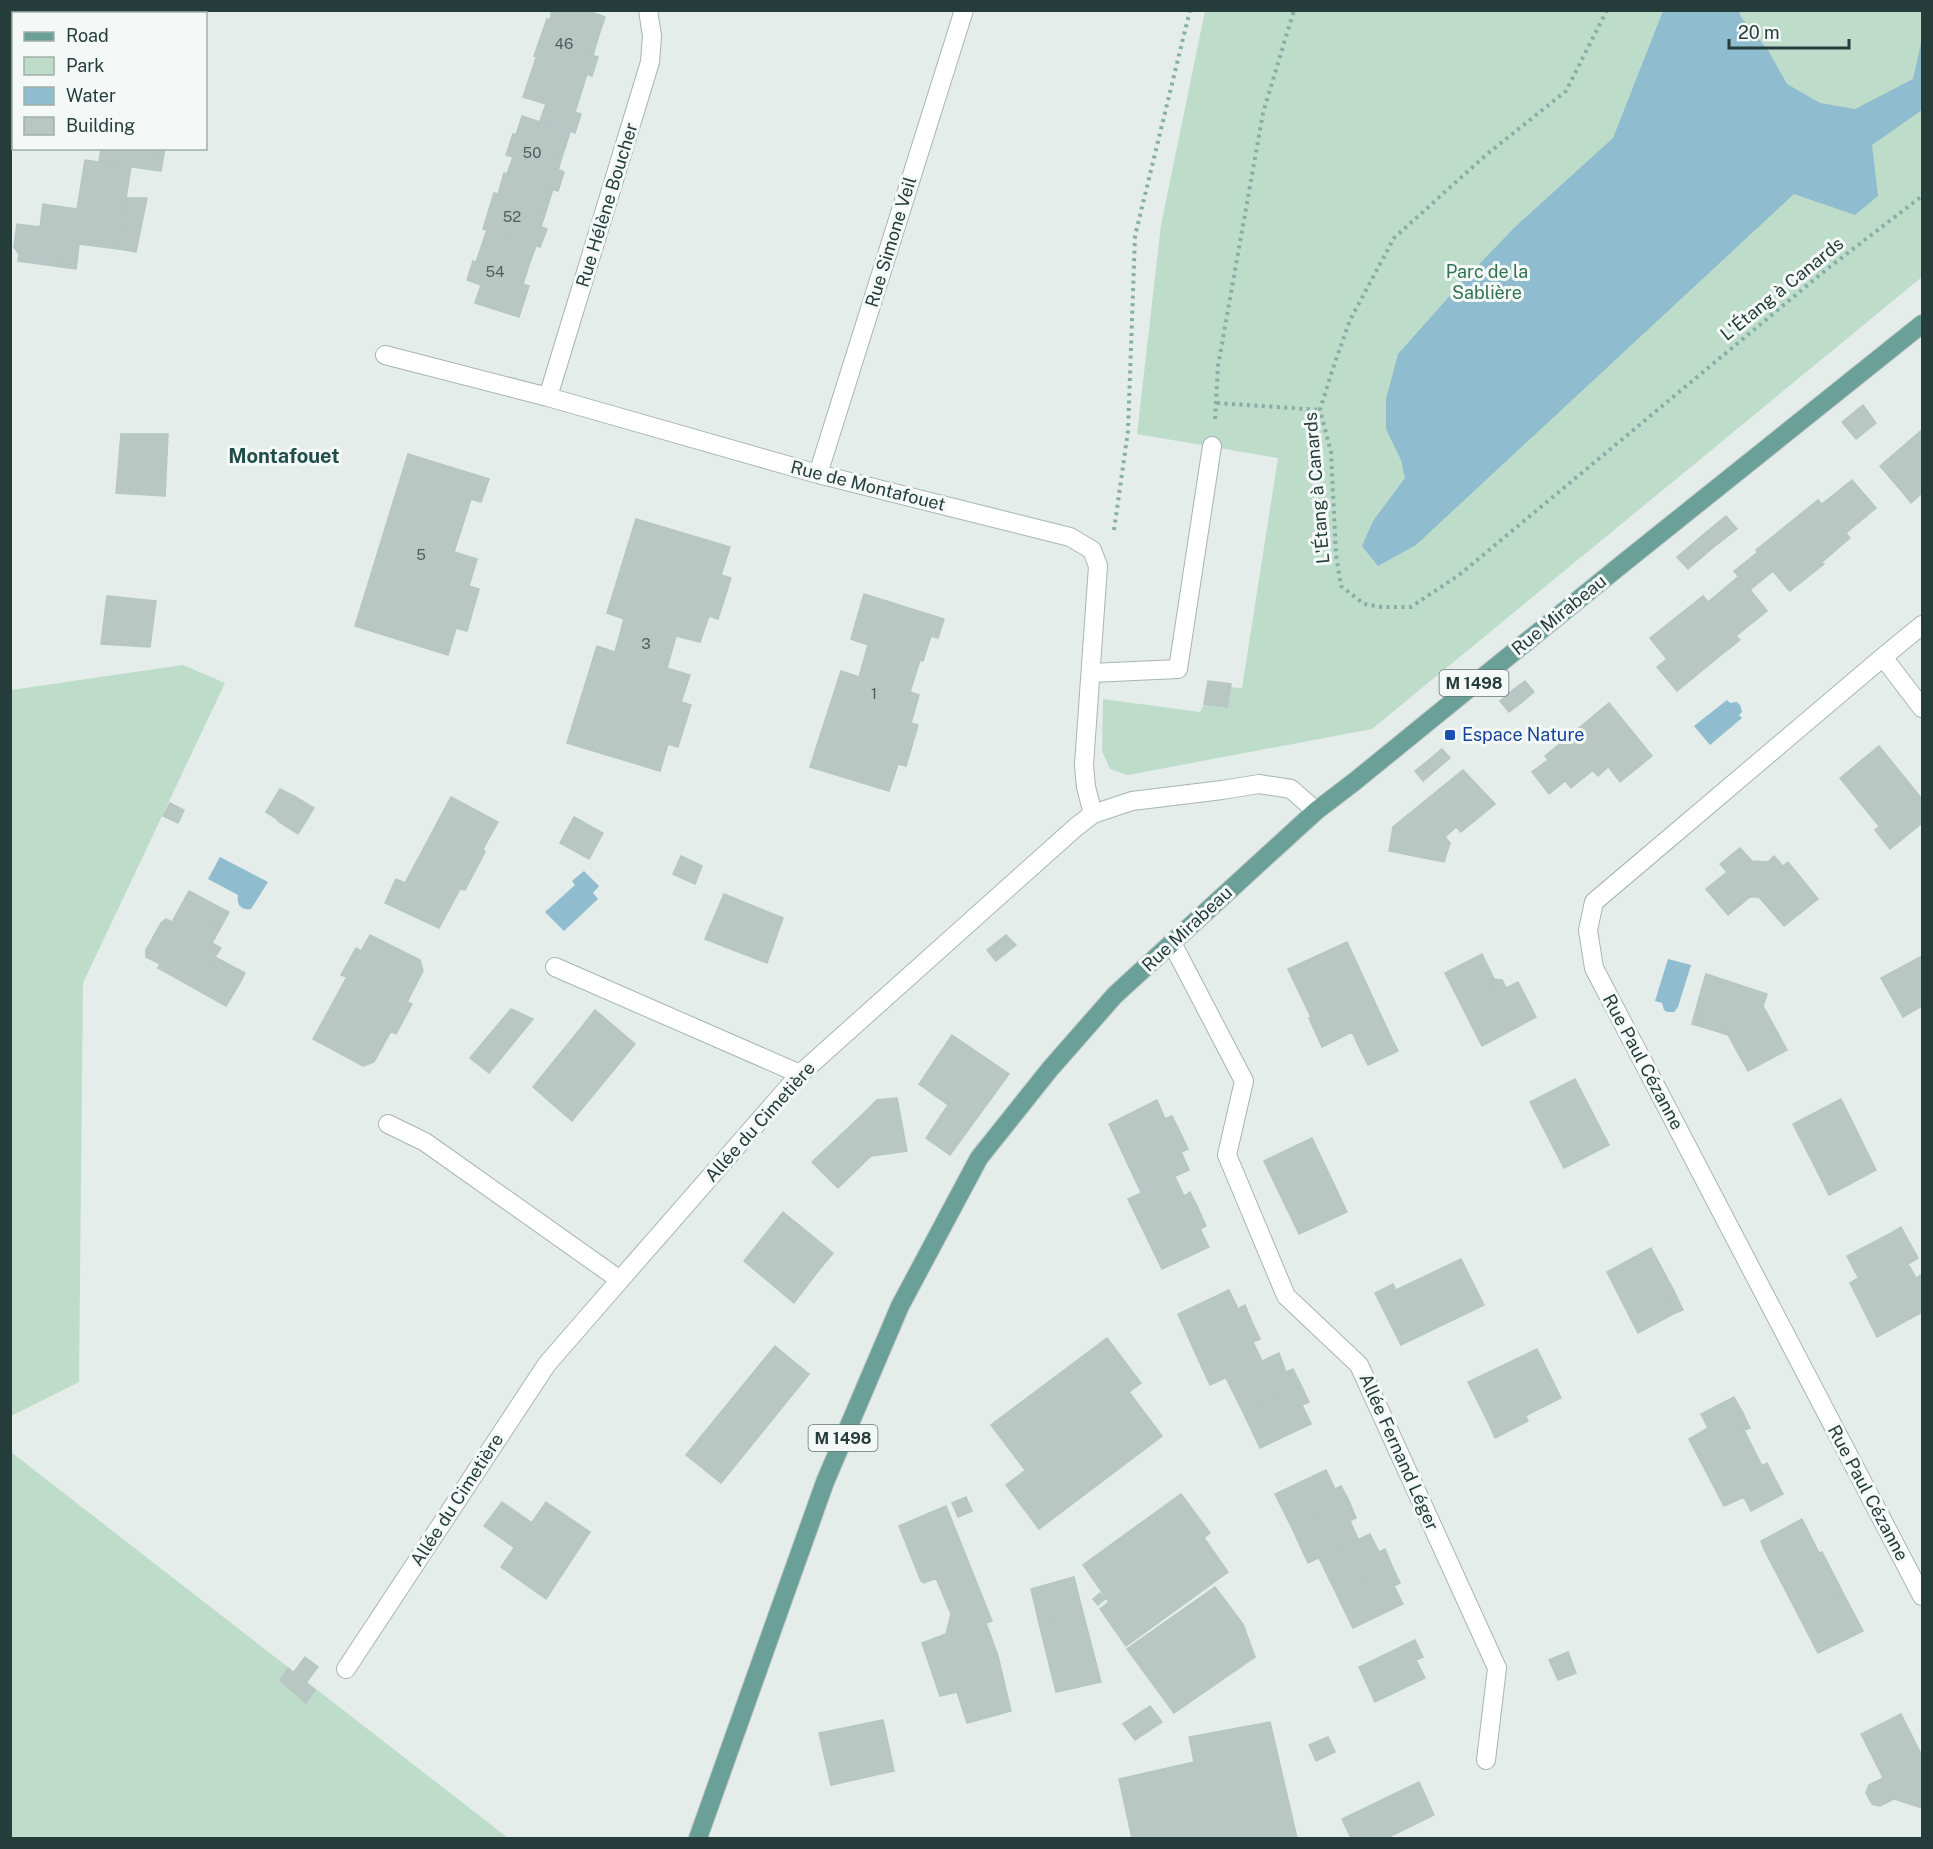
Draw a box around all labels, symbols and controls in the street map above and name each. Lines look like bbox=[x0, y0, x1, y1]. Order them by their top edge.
legend bbox=[12, 12, 207, 150]
scale bar bbox=[1729, 12, 1849, 50]
text: 20 m bbox=[1738, 22, 1780, 43]
text: Road bbox=[66, 25, 109, 46]
house number: 46 bbox=[555, 35, 573, 52]
text: Park bbox=[66, 55, 104, 76]
text: Water bbox=[66, 85, 116, 106]
text: Building bbox=[66, 115, 135, 136]
street label: Rue Hélène Boucher bbox=[572, 120, 642, 290]
house number: 50 bbox=[523, 144, 541, 161]
street label: Rue Simone Veil bbox=[861, 174, 920, 310]
house number: 52 bbox=[503, 208, 521, 225]
street label: L'Étang à Canards bbox=[1715, 232, 1847, 345]
park label: Parc de la Sablière bbox=[1446, 261, 1528, 303]
house number: 54 bbox=[485, 263, 505, 280]
street label: L'Étang à Canards bbox=[1298, 411, 1334, 565]
district label: Montafouet bbox=[228, 444, 340, 468]
street label: Rue de Montafouet bbox=[789, 456, 948, 515]
house number: 5 bbox=[416, 546, 426, 563]
street label: Rue Mirabeau bbox=[1507, 570, 1610, 659]
house number: 3 bbox=[641, 635, 651, 652]
road number: M 1498 bbox=[1440, 670, 1508, 696]
house number: 1 bbox=[871, 685, 877, 702]
place label: Espace Nature bbox=[1462, 724, 1584, 745]
marker: Espace Nature bbox=[1443, 728, 1457, 742]
street label: Rue Mirabeau bbox=[1137, 882, 1236, 976]
street label: Rue Paul Cézanne bbox=[1599, 990, 1688, 1133]
street label: Allée du Cimetière bbox=[700, 1057, 819, 1186]
street label: Allée Fernand Léger bbox=[1355, 1370, 1444, 1533]
street label: Rue Paul Cézanne bbox=[1824, 1421, 1913, 1564]
road number: M 1498 bbox=[808, 1425, 878, 1451]
street label: Allée du Cimetière bbox=[406, 1429, 507, 1570]

